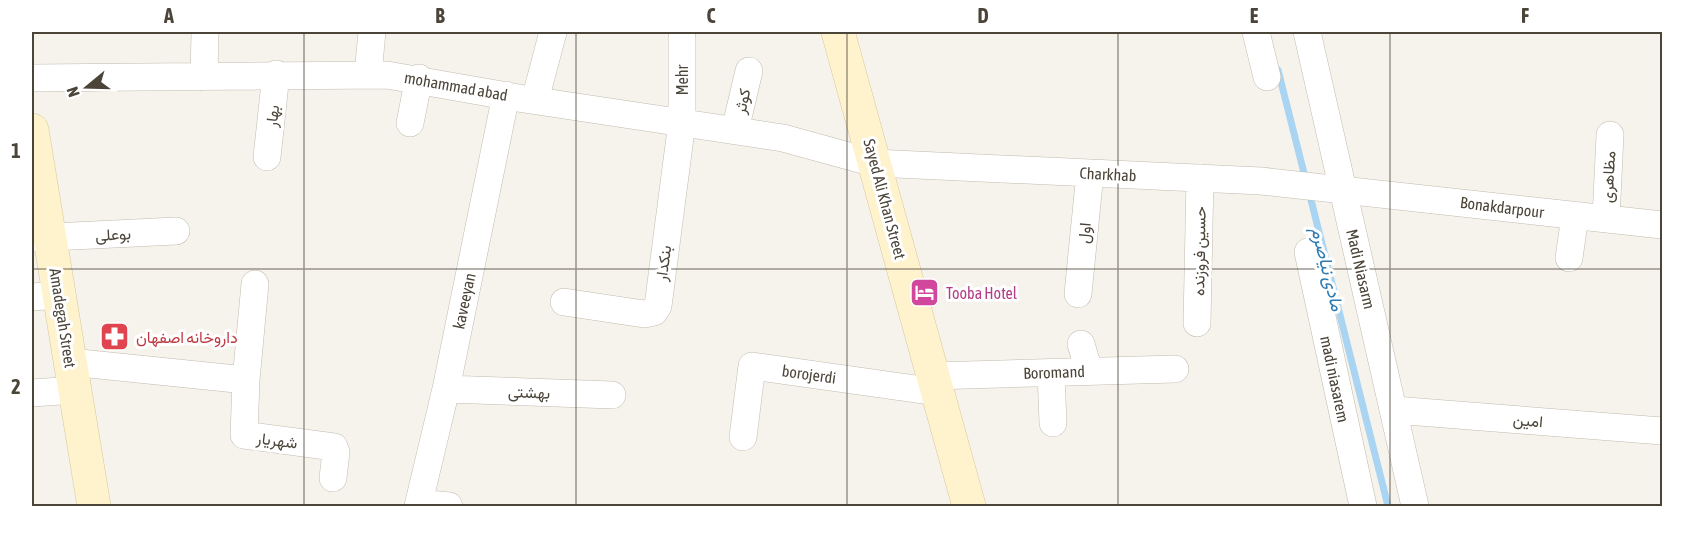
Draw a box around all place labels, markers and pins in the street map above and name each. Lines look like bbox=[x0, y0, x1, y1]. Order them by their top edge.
hotel icon: Tooba Hotel bbox=[909, 277, 941, 309]
place label: Tooba Hotel bbox=[946, 284, 1018, 302]
pharmacy icon: داروخانه اصفهان bbox=[99, 321, 131, 353]
place label: داروخانه اصفهان bbox=[136, 328, 238, 348]

